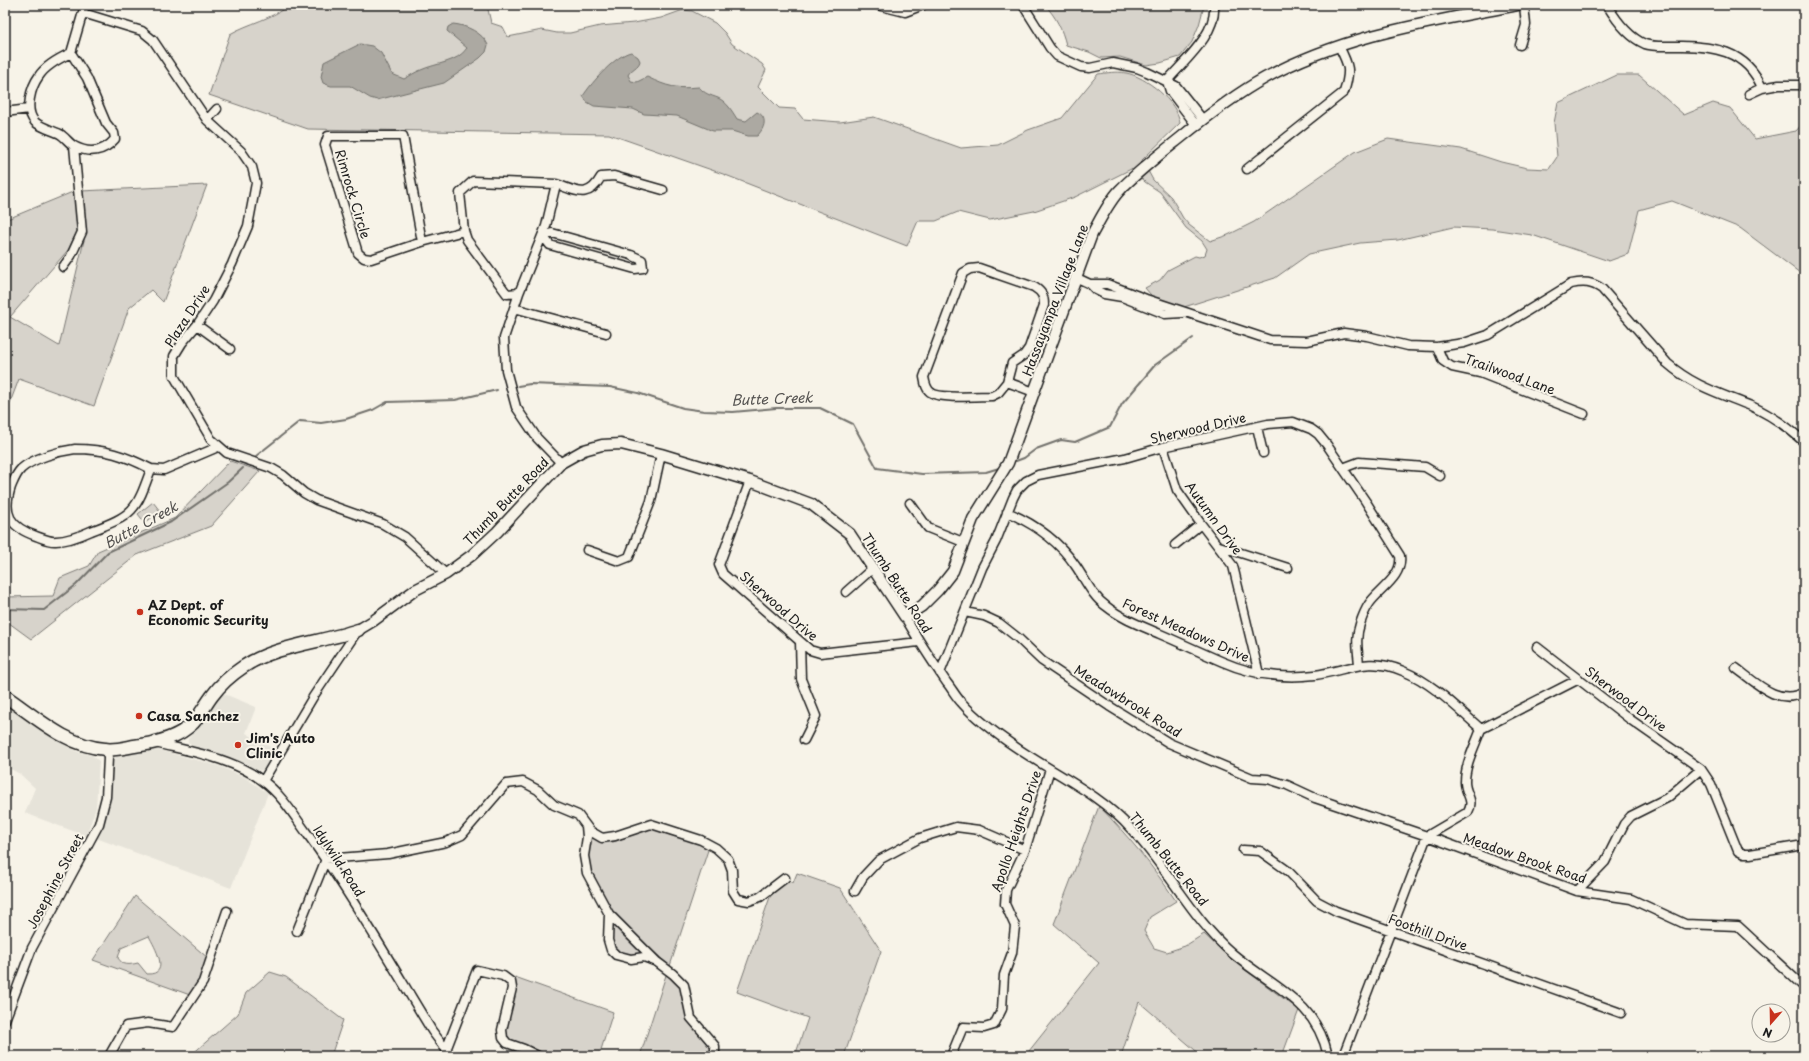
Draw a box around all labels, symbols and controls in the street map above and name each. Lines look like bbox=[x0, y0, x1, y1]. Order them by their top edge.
street label: Rimrock Circle bbox=[331, 147, 376, 241]
street label: Hassayampa Village Lane bbox=[1017, 221, 1092, 379]
street label: Plaza Drive bbox=[159, 281, 214, 351]
street label: Trailwood Lane bbox=[1462, 348, 1558, 399]
water label: Butte Creek bbox=[731, 387, 815, 410]
street label: Sherwood Drive bbox=[1148, 407, 1248, 448]
street label: Thumb Butte Road bbox=[459, 452, 553, 549]
street label: Autumn Drive bbox=[1181, 477, 1248, 558]
water label: Butte Creek bbox=[100, 495, 183, 553]
street label: Thumb Butte Road bbox=[858, 529, 937, 637]
street label: Sherwood Drive bbox=[736, 566, 823, 645]
street label: Forest Meadows Drive bbox=[1120, 593, 1253, 666]
place label: AZ Dept. of Economic Security bbox=[148, 595, 269, 629]
marker: AZ Dept. of Economic Security bbox=[135, 607, 145, 617]
street label: Meadowbrook Road bbox=[1071, 660, 1186, 741]
street label: Sherwood Drive bbox=[1581, 662, 1671, 736]
place label: Casa Sanchez bbox=[147, 706, 239, 725]
marker: Casa Sanchez bbox=[134, 711, 144, 721]
place label: Jim's Auto Clinic bbox=[246, 728, 315, 762]
marker: Jim's Auto Clinic bbox=[233, 740, 243, 750]
street label: Apollo Heights Drive bbox=[986, 768, 1045, 894]
street label: Thumb Butte Road bbox=[1126, 808, 1213, 910]
street label: Idylwild Road bbox=[309, 821, 370, 900]
street label: Meadow Brook Road bbox=[1461, 828, 1589, 888]
street label: Josephine Street bbox=[21, 830, 88, 932]
street label: Foothill Drive bbox=[1386, 908, 1470, 955]
north arrow bbox=[1751, 1003, 1791, 1043]
text: N bbox=[1760, 1023, 1774, 1042]

